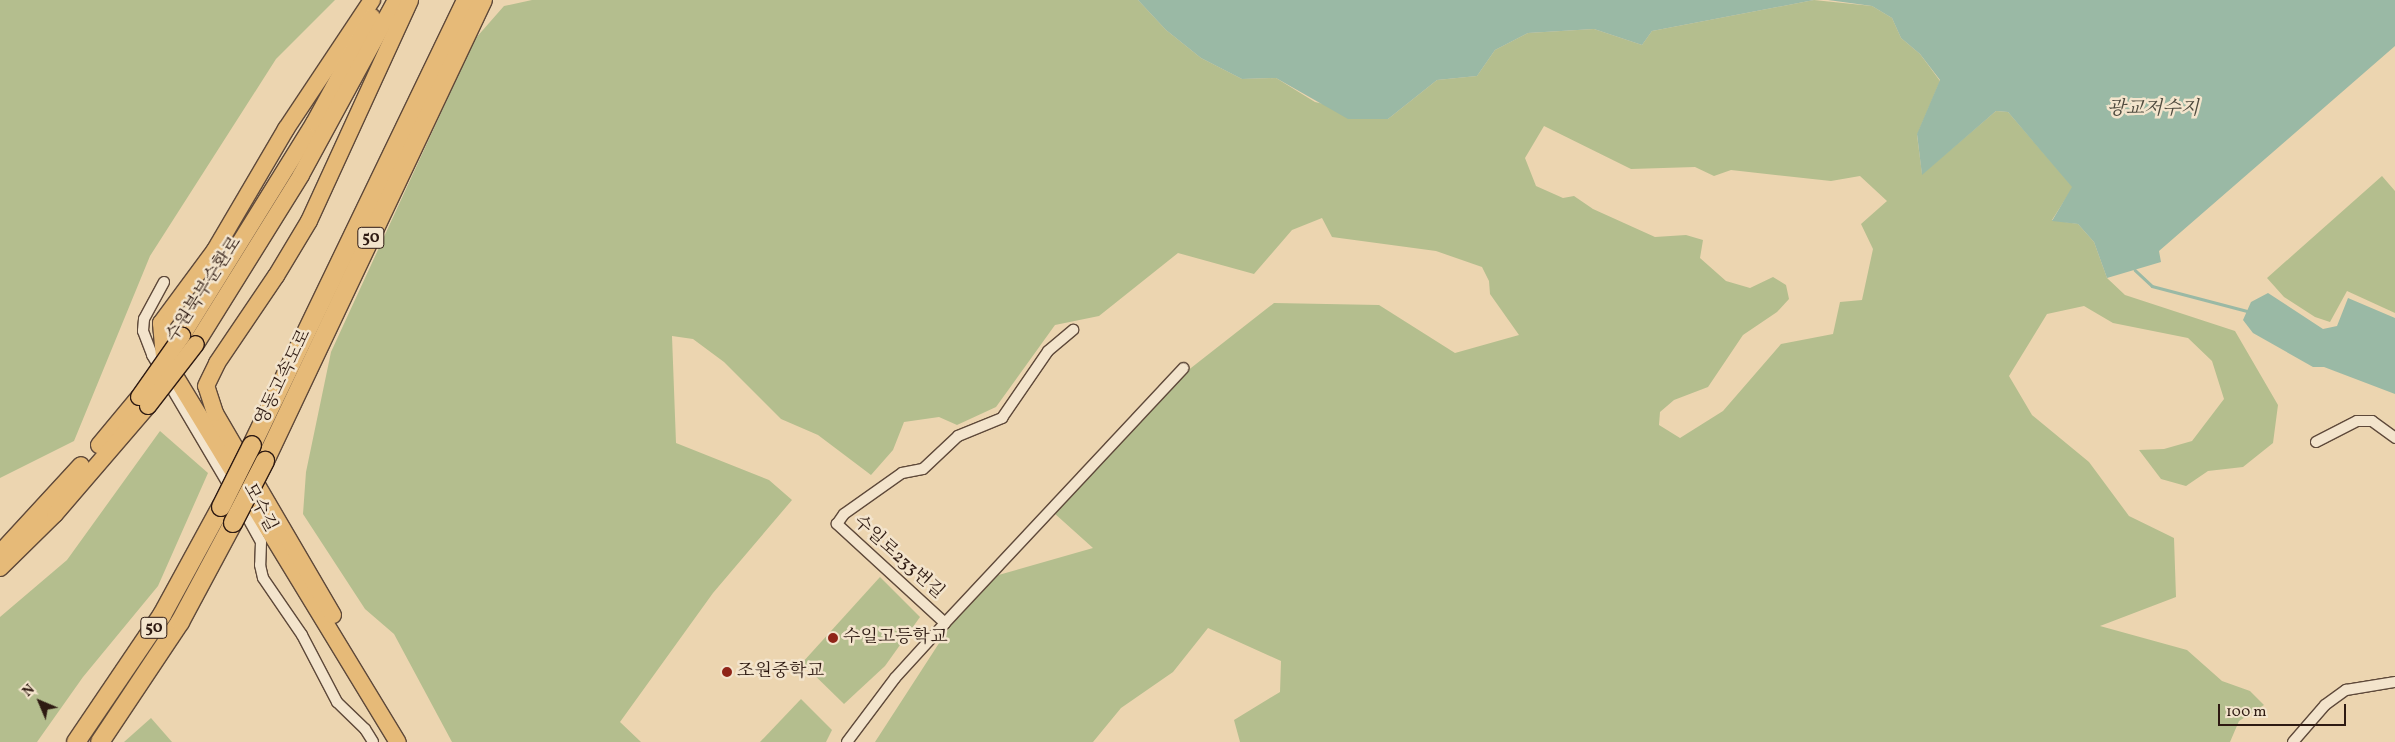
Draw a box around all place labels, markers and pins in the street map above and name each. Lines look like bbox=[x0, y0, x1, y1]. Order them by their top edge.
place label: 수일고등학교 bbox=[843, 627, 947, 649]
marker: 수일고등학교 bbox=[827, 632, 839, 644]
place label: 조원중학교 bbox=[737, 661, 824, 683]
marker: 조원중학교 bbox=[721, 666, 733, 678]

